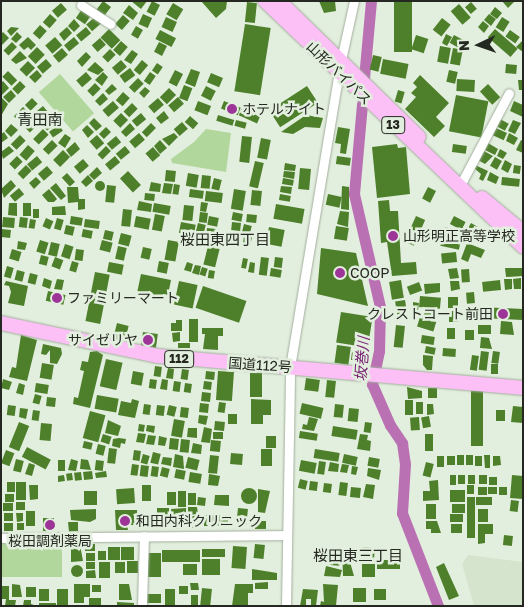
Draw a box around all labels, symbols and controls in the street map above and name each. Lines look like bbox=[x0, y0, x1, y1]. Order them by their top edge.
north arrow bbox=[454, 20, 504, 70]
street label: 山形バイパス bbox=[303, 38, 375, 108]
text: N bbox=[455, 40, 472, 52]
place label: ホテルナイト bbox=[242, 101, 326, 117]
marker: ホテルナイト bbox=[226, 103, 238, 115]
district label: 青田南 bbox=[18, 111, 62, 129]
road number: 13 bbox=[380, 116, 406, 134]
place label: 山形明正高等学校 bbox=[403, 228, 515, 244]
marker: 山形明正高等学校 bbox=[387, 230, 399, 242]
district label: 桜田東四丁目 bbox=[180, 231, 270, 249]
place label: COOP bbox=[350, 265, 389, 281]
marker: COOP bbox=[334, 267, 346, 279]
place label: ファミリーマート bbox=[67, 290, 179, 306]
marker: ファミリーマート bbox=[51, 292, 63, 304]
place label: クレストコート前田 bbox=[367, 306, 493, 322]
marker: クレストコート前田 bbox=[497, 308, 509, 320]
place label: サイゼリヤ bbox=[68, 332, 138, 348]
marker: サイゼリヤ bbox=[142, 334, 154, 346]
water label: 坂巻川 bbox=[351, 336, 373, 382]
road number: 112 bbox=[164, 349, 194, 368]
street label: 国道112号 bbox=[228, 354, 292, 376]
place label: 和田内科クリニック bbox=[136, 513, 262, 529]
marker: 和田内科クリニック bbox=[118, 514, 132, 528]
marker: 桜田調剤薬局 bbox=[44, 519, 56, 531]
place label: 桜田調剤薬局 bbox=[8, 533, 92, 549]
district label: 桜田東三丁目 bbox=[313, 547, 403, 565]

